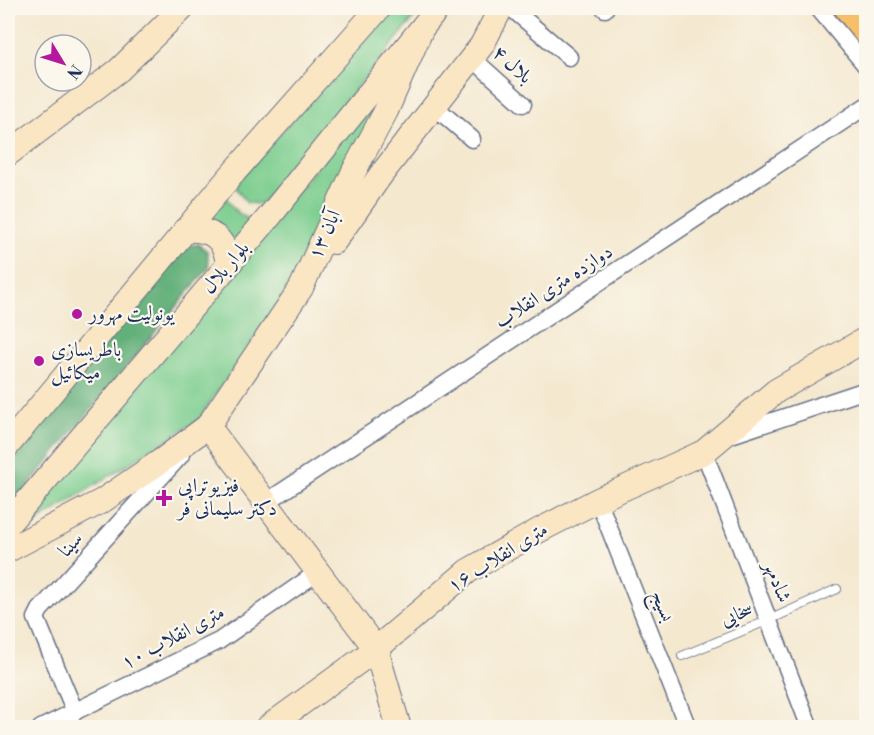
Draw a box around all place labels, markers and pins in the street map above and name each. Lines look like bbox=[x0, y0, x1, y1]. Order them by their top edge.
place label: یونولیت مهرور bbox=[87, 302, 175, 327]
marker: یونولیت مهرور bbox=[70, 307, 84, 321]
place label: باطریسازی میکائیل bbox=[51, 338, 121, 387]
marker: باطریسازی میکائیل bbox=[32, 354, 46, 368]
place label: فیزیوتراپی دکتر سلیمانی فر bbox=[176, 474, 277, 522]
marker: فیزیوتراپی دکتر سلیمانی فر bbox=[155, 489, 173, 507]

